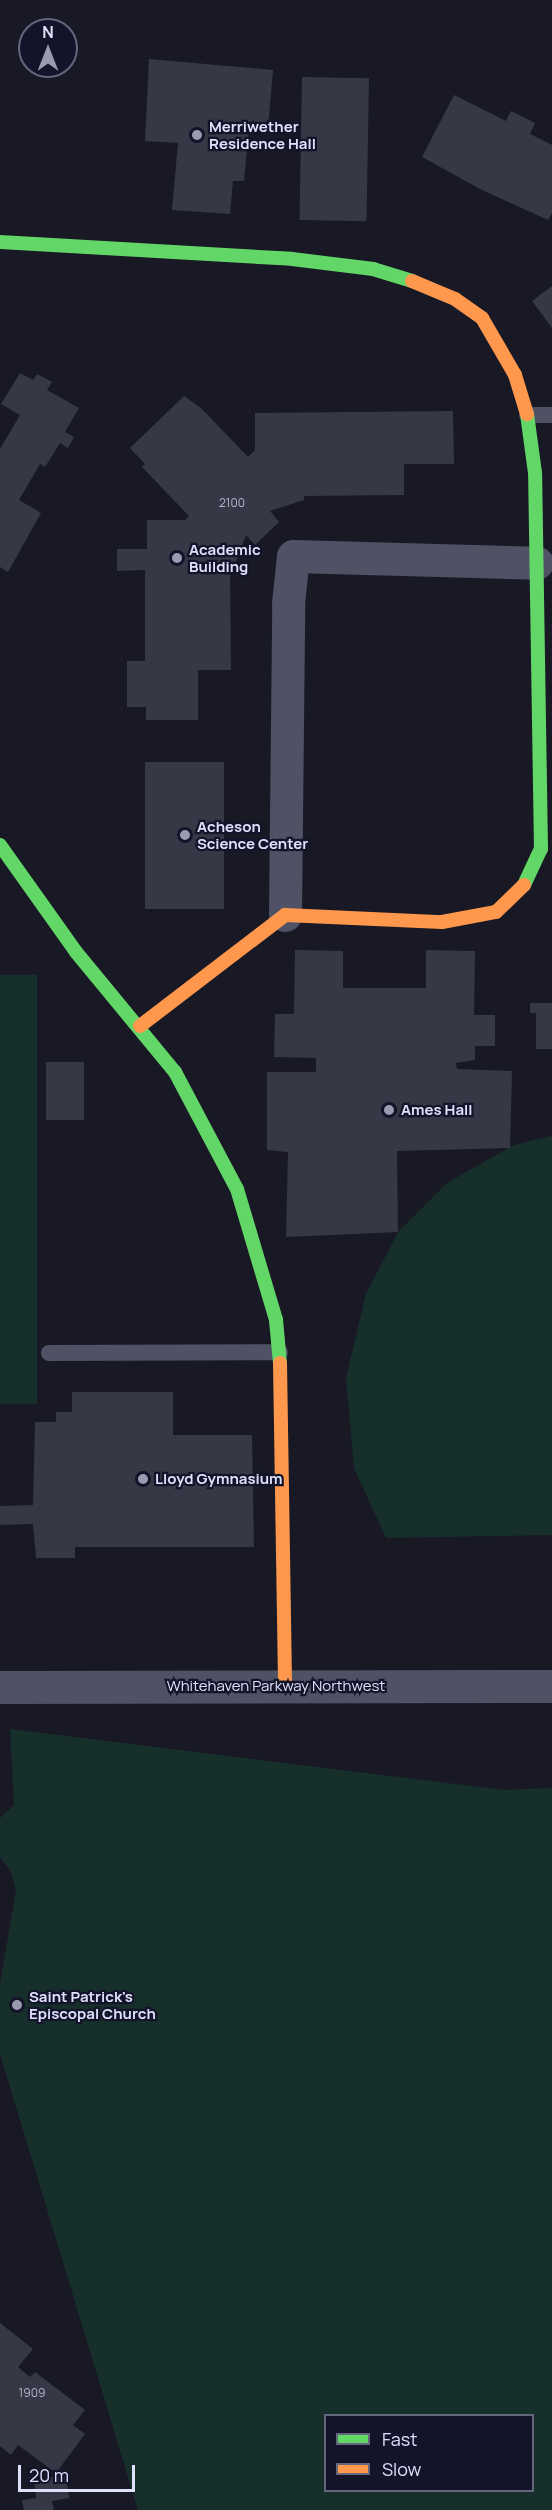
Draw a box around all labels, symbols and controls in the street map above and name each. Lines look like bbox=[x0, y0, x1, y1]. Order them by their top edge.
north arrow bbox=[18, 18, 78, 78]
text: N bbox=[42, 21, 54, 43]
place label: Merriwether Residence Hall bbox=[209, 117, 316, 152]
marker: Merriwether Residence Hall bbox=[190, 128, 204, 142]
house number: 2100 bbox=[219, 496, 245, 510]
place label: Academic Building bbox=[189, 540, 261, 575]
marker: Academic Building bbox=[170, 551, 184, 565]
place label: Acheson Science Center bbox=[197, 817, 308, 852]
marker: Acheson Science Center bbox=[178, 828, 192, 842]
place label: Ames Hall bbox=[401, 1101, 472, 1119]
marker: Ames Hall bbox=[382, 1103, 396, 1117]
place label: Lloyd Gymnasium bbox=[155, 1470, 283, 1488]
marker: Lloyd Gymnasium bbox=[136, 1472, 150, 1486]
street label: Whitehaven Parkway Northwest bbox=[167, 1677, 385, 1695]
place label: Saint Patrick's Episcopal Church bbox=[29, 1987, 156, 2022]
marker: Saint Patrick's Episcopal Church bbox=[10, 1998, 24, 2012]
house number: 1909 bbox=[19, 2386, 45, 2400]
legend bbox=[324, 2414, 534, 2492]
text: Fast bbox=[382, 2427, 417, 2451]
scale bar bbox=[21, 2453, 138, 2491]
text: Slow bbox=[382, 2457, 421, 2481]
text: 20 m bbox=[29, 2463, 69, 2487]

